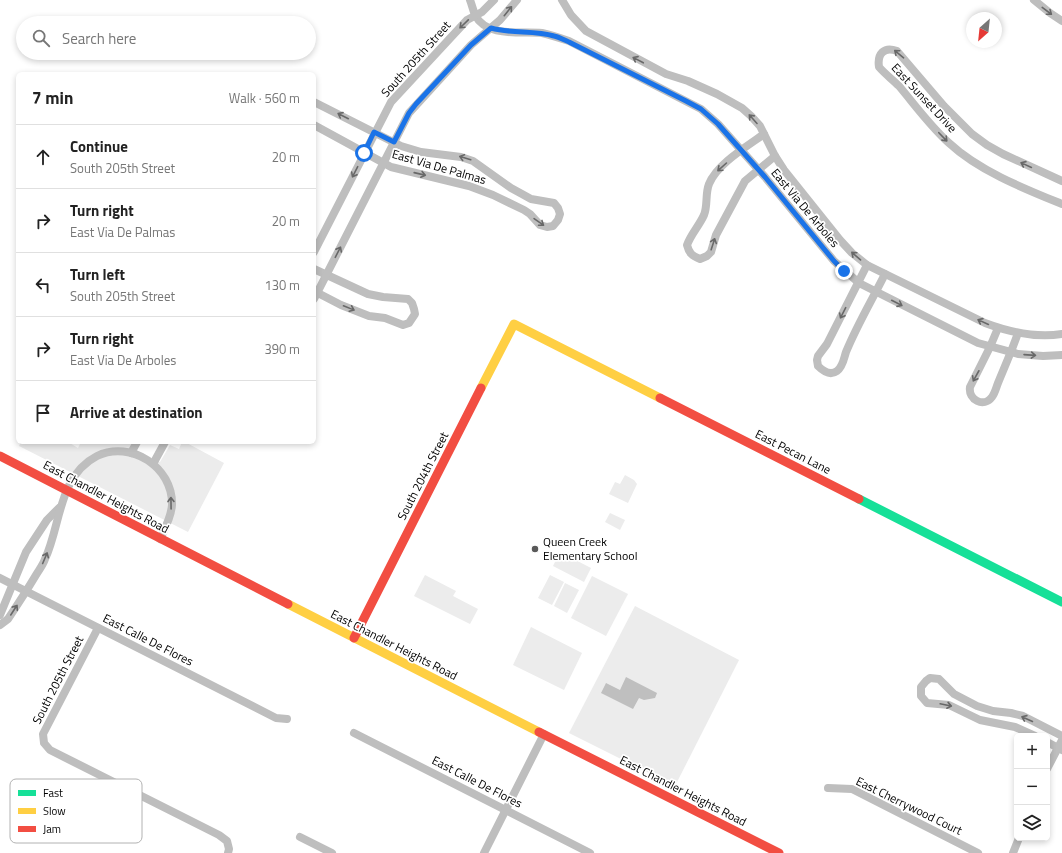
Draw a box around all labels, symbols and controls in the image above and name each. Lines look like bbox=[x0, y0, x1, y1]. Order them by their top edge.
one-way arrow bbox=[503, 6, 512, 17]
one-way arrow bbox=[1042, 7, 1053, 15]
north arrow bbox=[966, 12, 1002, 48]
search box bbox=[16, 16, 316, 60]
street label: South 205th Street bbox=[376, 16, 456, 101]
one-way arrow bbox=[459, 19, 469, 29]
icon: search bbox=[30, 27, 52, 49]
text: Search here bbox=[62, 27, 136, 50]
one-way arrow bbox=[893, 49, 904, 58]
one-way arrow bbox=[633, 56, 645, 63]
street label: East Sunset Drive bbox=[887, 59, 962, 137]
text: 7 min bbox=[32, 85, 73, 111]
text: Walk · 560 m bbox=[229, 88, 300, 108]
one-way arrow bbox=[338, 112, 350, 120]
one-way arrow bbox=[749, 114, 758, 124]
one-way arrow bbox=[938, 132, 948, 142]
text: Continue bbox=[70, 135, 128, 158]
route start bbox=[355, 144, 373, 162]
street label: East Via De Palmas bbox=[390, 144, 489, 189]
icon: ahead bbox=[32, 146, 54, 168]
text: 20 m bbox=[272, 147, 300, 167]
one-way arrow bbox=[458, 154, 471, 161]
text: South 205th Street bbox=[70, 158, 175, 178]
one-way arrow bbox=[1021, 161, 1033, 168]
one-way arrow bbox=[717, 162, 727, 171]
street label: East Via De Arboles bbox=[767, 164, 844, 252]
one-way arrow bbox=[350, 166, 358, 178]
one-way arrow bbox=[414, 171, 427, 179]
text: Turn right bbox=[70, 199, 134, 222]
icon: right bbox=[32, 210, 54, 232]
text: 20 m bbox=[272, 211, 300, 231]
one-way arrow bbox=[533, 218, 544, 226]
text: East Via De Palmas bbox=[70, 222, 175, 242]
one-way arrow bbox=[710, 238, 718, 250]
one-way arrow bbox=[335, 246, 343, 258]
one-way arrow bbox=[850, 251, 861, 260]
route end bbox=[835, 262, 853, 280]
text: Turn left bbox=[70, 263, 125, 286]
icon: left bbox=[32, 274, 54, 296]
text: 130 m bbox=[264, 275, 300, 295]
text: South 205th Street bbox=[70, 286, 175, 306]
one-way arrow bbox=[891, 300, 903, 307]
one-way arrow bbox=[343, 304, 355, 312]
one-way arrow bbox=[839, 306, 847, 318]
one-way arrow bbox=[977, 317, 989, 325]
text: Turn right bbox=[70, 327, 134, 350]
icon: right bbox=[32, 338, 54, 360]
text: 390 m bbox=[264, 339, 300, 359]
text: East Via De Arboles bbox=[70, 350, 176, 370]
one-way arrow bbox=[1023, 351, 1036, 358]
one-way arrow bbox=[972, 370, 979, 382]
text: Arrive at destination bbox=[70, 401, 203, 424]
icon: arrive bbox=[32, 402, 54, 424]
street label: East Pecan Lane bbox=[752, 424, 834, 479]
street label: South 204th Street bbox=[392, 428, 453, 523]
street label: East Chandler Heights Road bbox=[40, 455, 173, 538]
one-way arrow bbox=[167, 497, 175, 510]
place label: Queen Creek Elementary School bbox=[543, 532, 637, 565]
marker: Queen Creek Elementary School bbox=[530, 544, 540, 554]
one-way arrow bbox=[42, 552, 49, 564]
one-way arrow bbox=[10, 604, 18, 615]
street label: East Chandler Heights Road bbox=[327, 604, 461, 685]
street label: East Calle De Flores bbox=[100, 609, 197, 671]
street label: South 205th Street bbox=[27, 632, 88, 727]
one-way arrow bbox=[939, 702, 952, 710]
one-way arrow bbox=[1021, 715, 1033, 722]
map controls bbox=[1014, 733, 1050, 841]
button: + bbox=[1014, 733, 1050, 769]
street label: East Chandler Heights Road bbox=[616, 750, 750, 831]
street label: East Calle De Flores bbox=[429, 751, 526, 813]
button: − bbox=[1014, 769, 1050, 805]
street label: East Cherrywood Court bbox=[853, 771, 966, 840]
legend bbox=[10, 779, 142, 843]
text: Fast bbox=[43, 785, 63, 801]
text: Slow bbox=[43, 803, 66, 819]
button: layers bbox=[1014, 805, 1050, 841]
text: Jam bbox=[43, 821, 61, 837]

